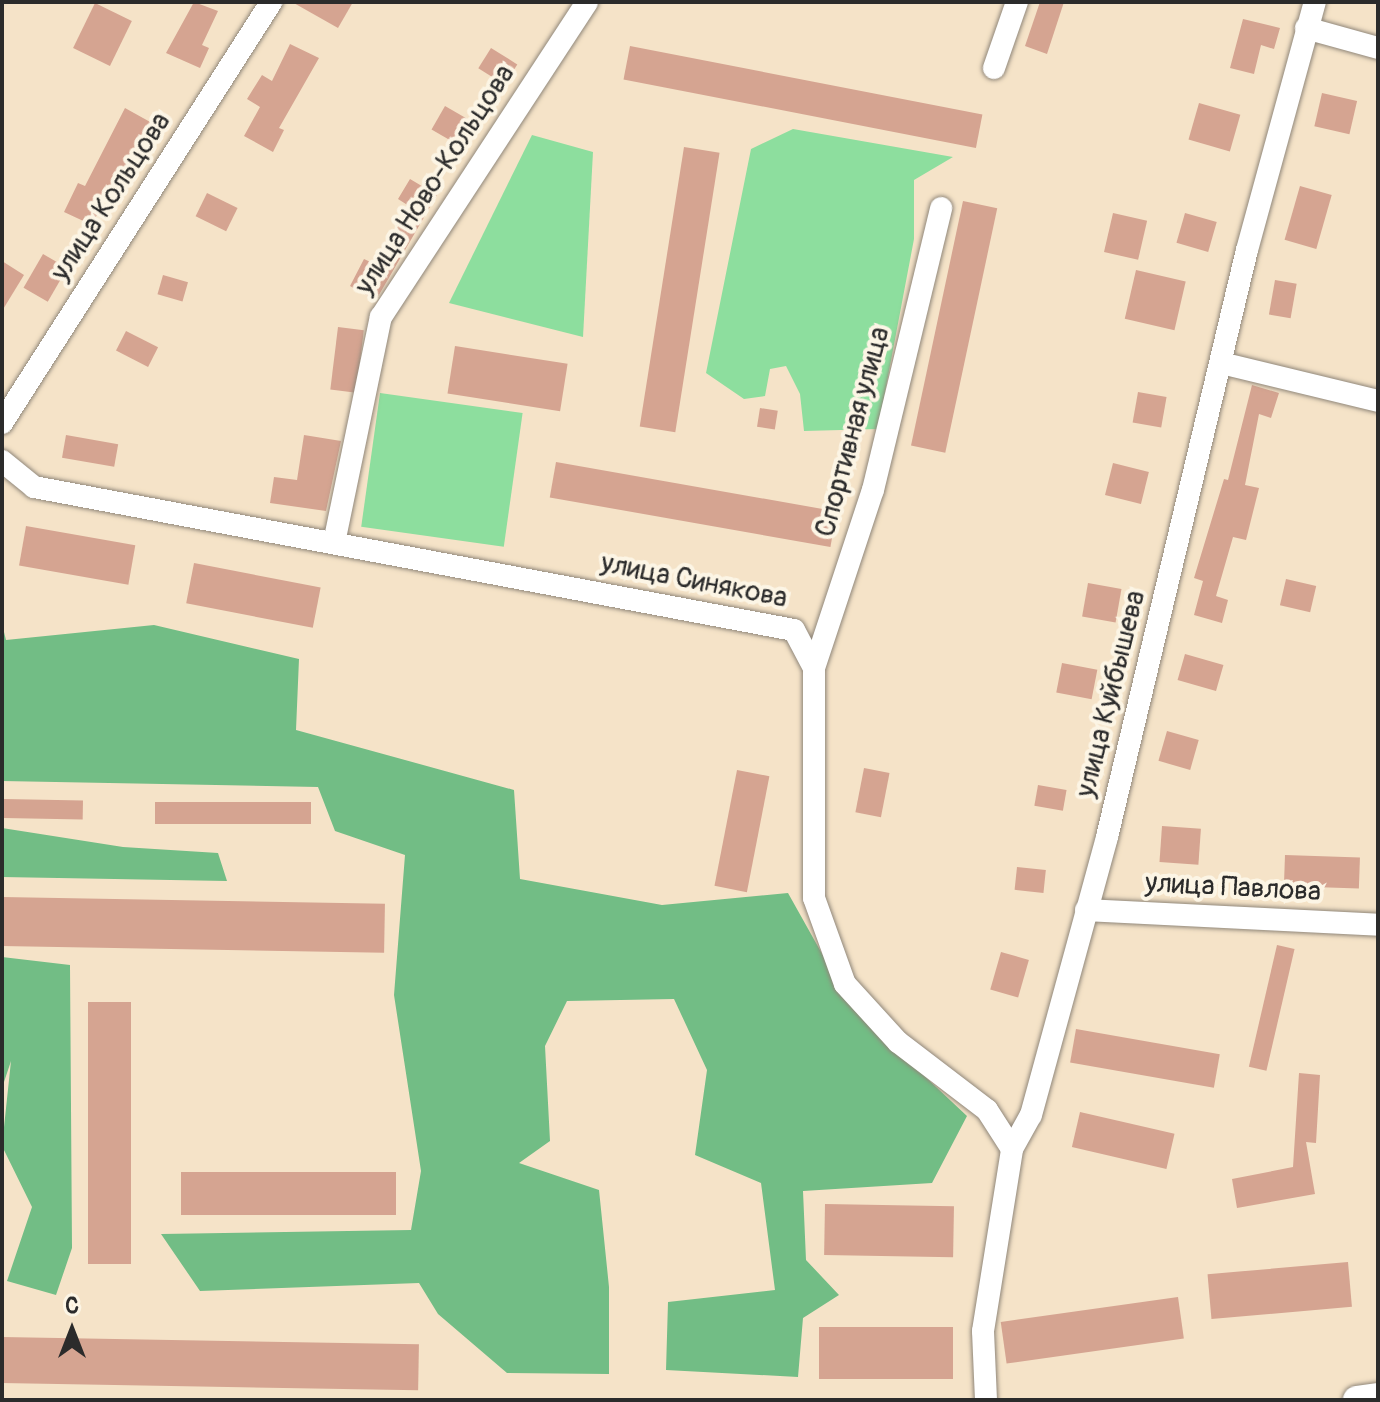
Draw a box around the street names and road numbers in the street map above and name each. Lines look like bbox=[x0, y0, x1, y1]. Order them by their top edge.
street label: улица Ново-Кольцова bbox=[348, 59, 522, 301]
street label: улица Кольцова bbox=[44, 107, 178, 287]
street label: Спортивная улица bbox=[809, 323, 897, 541]
street label: улица Синякова bbox=[598, 546, 790, 616]
street label: улица Куйбышева bbox=[1069, 587, 1153, 801]
street label: улица Павлова bbox=[1144, 867, 1322, 909]

